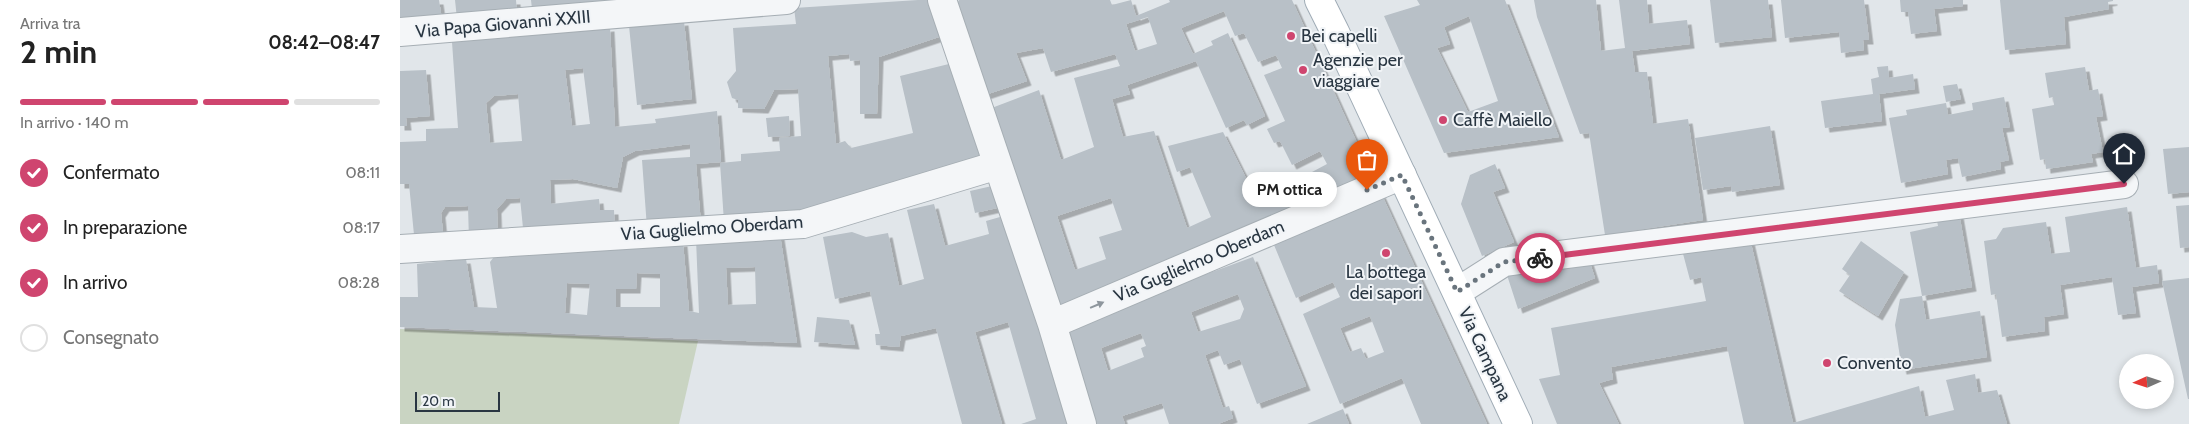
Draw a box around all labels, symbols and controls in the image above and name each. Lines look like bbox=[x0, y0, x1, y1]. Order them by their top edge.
street label: Via Papa Giovanni XXIII bbox=[415, 5, 591, 43]
text: Arriva tra bbox=[20, 14, 80, 33]
place label: Bei capelli bbox=[1301, 25, 1377, 47]
marker: Bei capelli bbox=[1285, 30, 1297, 42]
text: 08:42–08:47 bbox=[268, 31, 380, 54]
text: 2 min bbox=[20, 32, 97, 71]
place label: Agenzie per viaggiare bbox=[1313, 49, 1403, 92]
marker: Agenzie per viaggiare bbox=[1297, 64, 1309, 76]
place label: Caffè Maiello bbox=[1453, 109, 1552, 131]
text: In arrivo · 140 m bbox=[20, 113, 128, 132]
marker: Caffè Maiello bbox=[1437, 114, 1449, 126]
pin bbox=[2103, 133, 2145, 184]
pin bbox=[1346, 139, 1388, 190]
icon: home bbox=[2110, 140, 2138, 168]
icon: bag bbox=[1353, 146, 1381, 174]
icon: check bbox=[20, 159, 48, 187]
text: Confermato bbox=[63, 161, 160, 184]
text: 08:11 bbox=[345, 163, 380, 182]
callout: PM ottica bbox=[1242, 172, 1337, 208]
text: PM ottica bbox=[1257, 180, 1322, 199]
street label: Via Guglielmo Oberdam bbox=[620, 211, 804, 245]
icon: check bbox=[20, 214, 48, 242]
street label: Via Guglielmo Oberdam bbox=[1111, 215, 1287, 307]
text: In preparazione bbox=[63, 216, 187, 239]
text: 08:17 bbox=[343, 218, 380, 237]
courier bbox=[1515, 233, 1565, 283]
icon: bike bbox=[1526, 244, 1554, 272]
marker: La bottega dei sapori bbox=[1380, 247, 1392, 259]
place label: La bottega dei sapori bbox=[1346, 261, 1427, 304]
icon: check bbox=[20, 269, 48, 297]
text: In arrivo bbox=[63, 271, 127, 294]
text: 08:28 bbox=[338, 273, 380, 292]
one-way arrow bbox=[1090, 301, 1105, 309]
street label: Via Campana bbox=[1454, 304, 1516, 405]
text: Consegnato bbox=[63, 326, 159, 349]
place label: Convento bbox=[1837, 352, 1911, 374]
north arrow bbox=[2119, 354, 2174, 409]
map controls bbox=[2119, 354, 2174, 409]
marker: Convento bbox=[1821, 357, 1833, 369]
scale bar bbox=[415, 389, 500, 412]
text: 20 m bbox=[422, 392, 455, 410]

